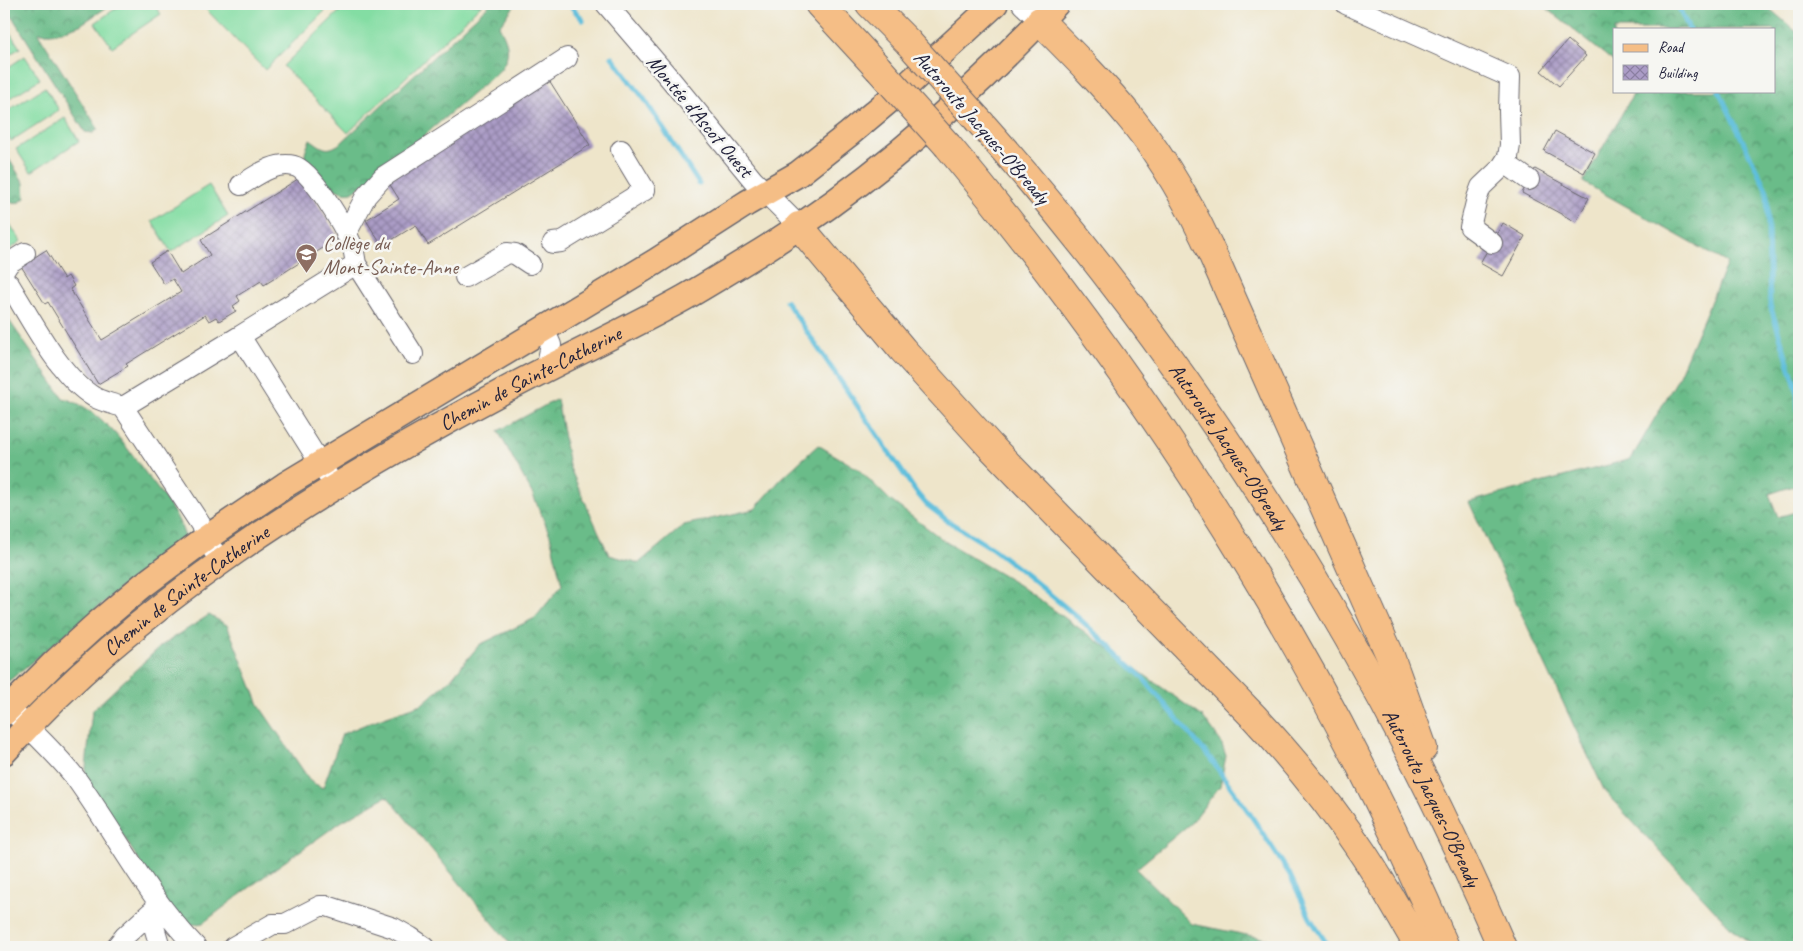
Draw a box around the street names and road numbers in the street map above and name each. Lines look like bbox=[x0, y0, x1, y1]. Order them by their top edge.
street label: Autoroute Jacques-O'Bready bbox=[908, 45, 1057, 211]
street label: Montée d'Ascot Ouest bbox=[641, 49, 760, 184]
street label: Chemin de Sainte-Catherine bbox=[435, 319, 627, 436]
street label: Autoroute Jacques-O'Bready bbox=[1163, 358, 1295, 536]
street label: Chemin de Sainte-Catherine bbox=[98, 518, 276, 662]
street label: Autoroute Jacques-O'Bready bbox=[1377, 704, 1487, 892]

